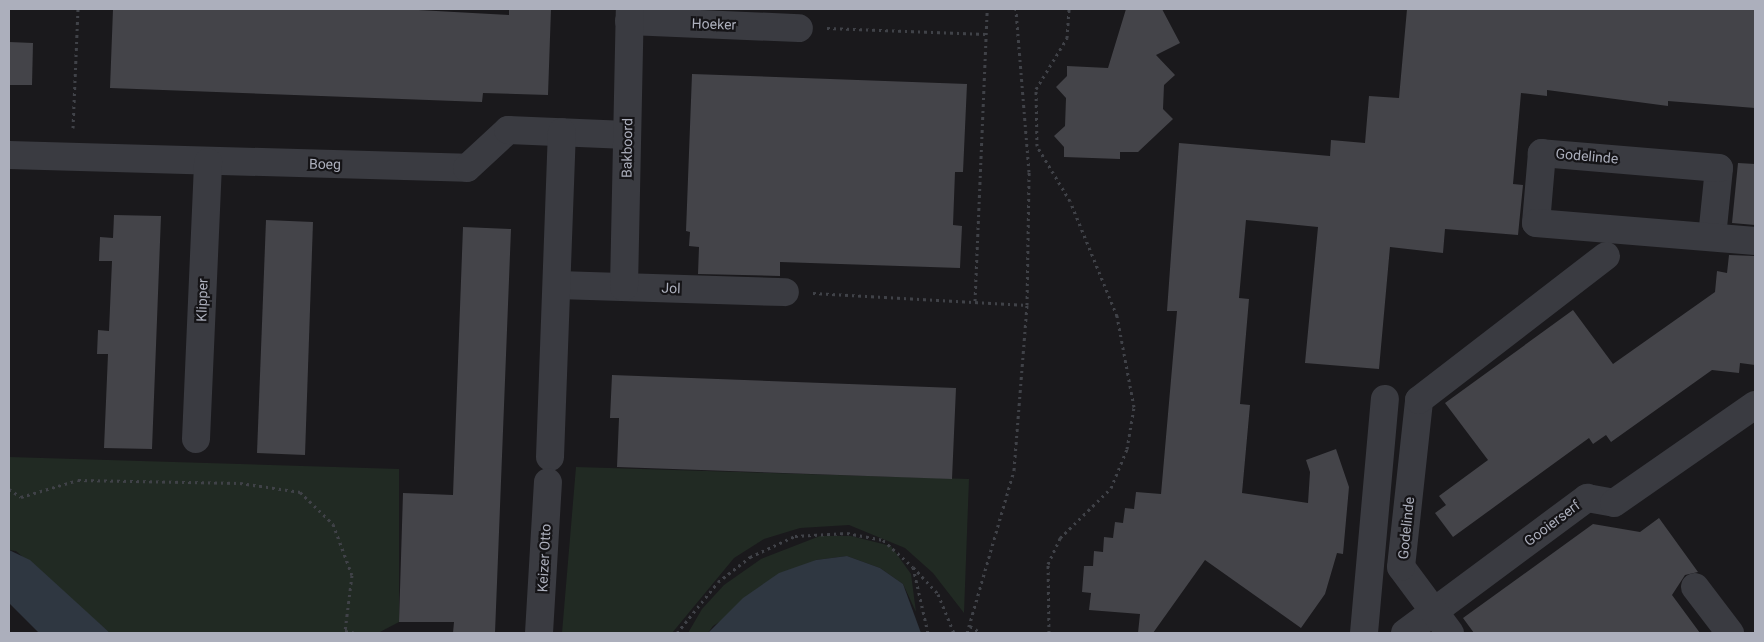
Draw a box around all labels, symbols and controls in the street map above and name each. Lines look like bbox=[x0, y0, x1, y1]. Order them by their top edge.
street label: Hoeker bbox=[691, 15, 737, 33]
street label: Bakboord bbox=[618, 118, 636, 178]
street label: Godelinde bbox=[1555, 145, 1619, 167]
street label: Boeg bbox=[309, 155, 341, 173]
street label: Klipper bbox=[193, 278, 211, 322]
street label: Jol bbox=[661, 279, 681, 297]
street label: Godelinde bbox=[1394, 496, 1418, 560]
street label: Gooierserf bbox=[1521, 497, 1583, 549]
street label: Keizer Otto bbox=[534, 523, 554, 593]

